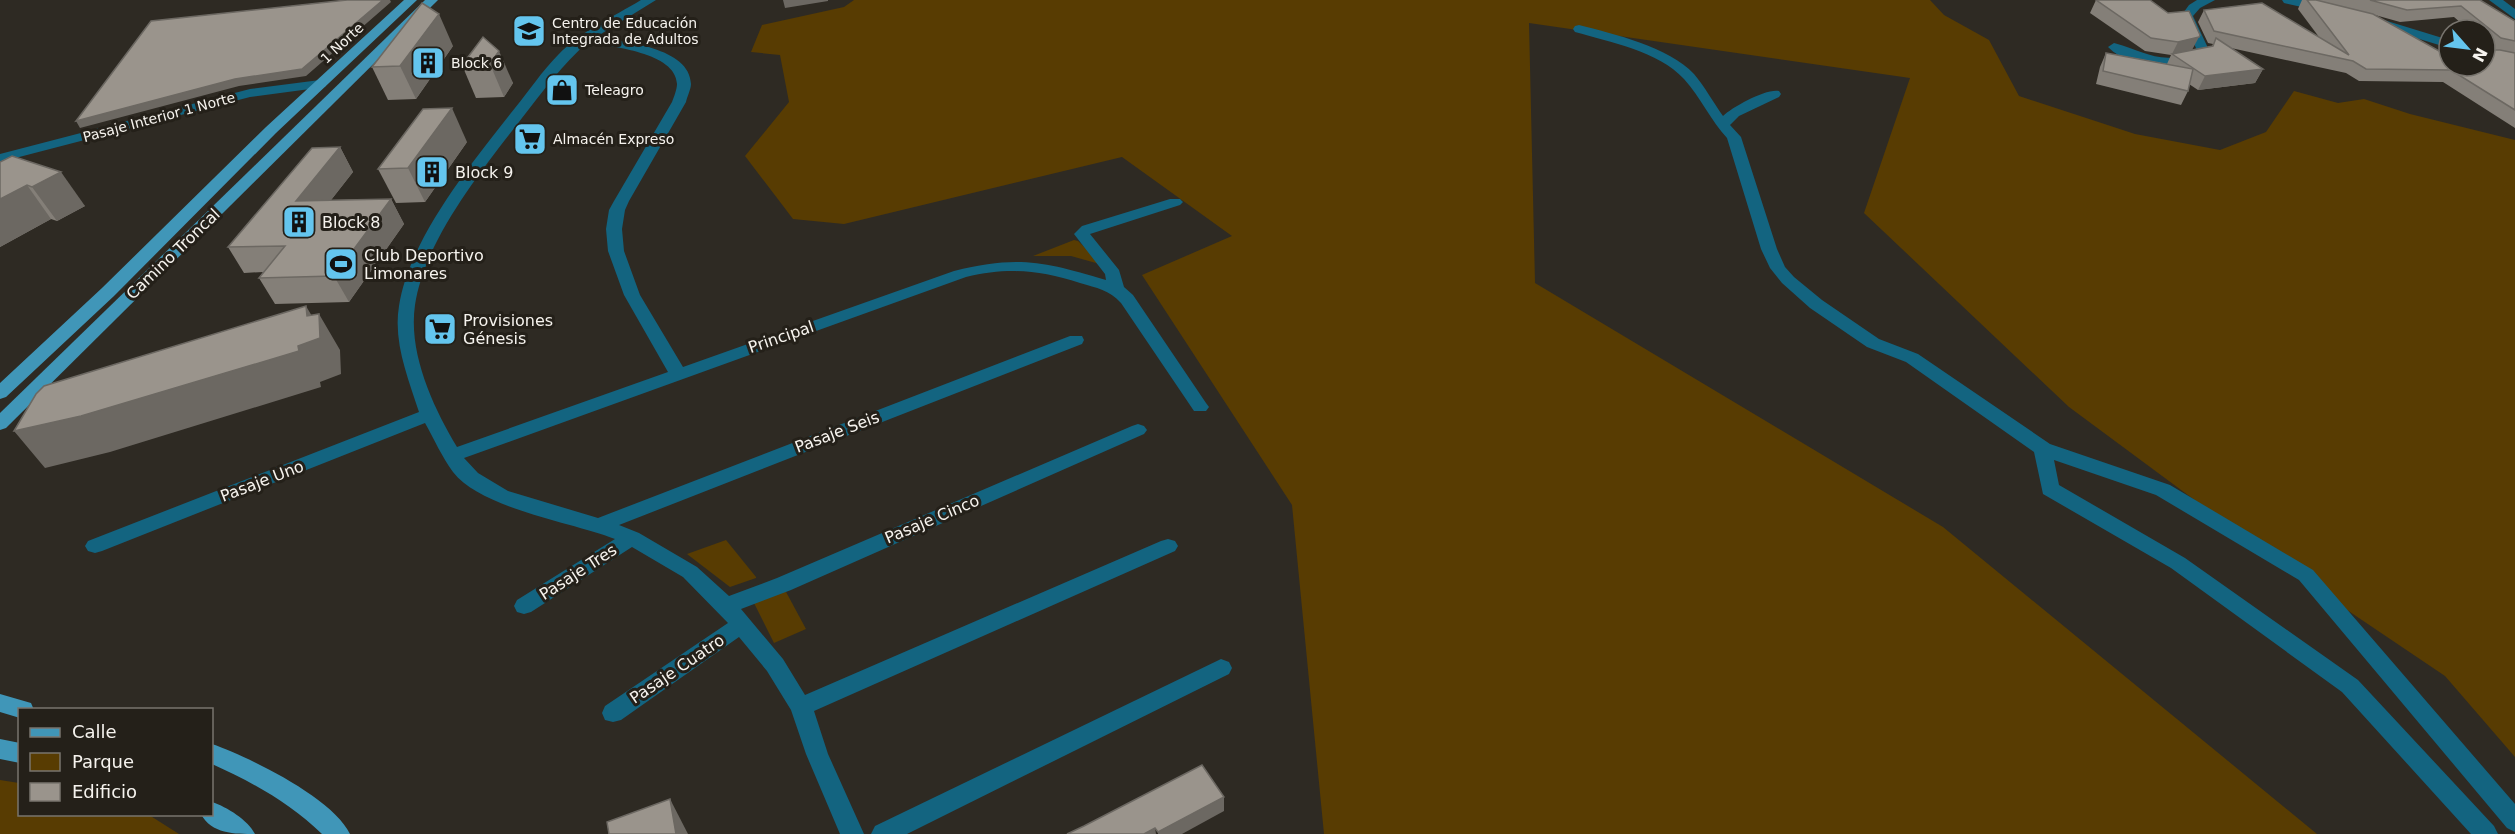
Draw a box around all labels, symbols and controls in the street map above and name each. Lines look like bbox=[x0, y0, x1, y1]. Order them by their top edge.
school or university icon: Centro de Educación Integrada de Adultos bbox=[511, 13, 547, 49]
place label: Centro de Educación Integrada de Adultos bbox=[552, 15, 699, 47]
north arrow bbox=[2437, 18, 2497, 78]
street label: 1 Norte bbox=[317, 19, 367, 67]
text: N bbox=[2468, 44, 2491, 65]
building icon: Block 6 bbox=[410, 45, 446, 81]
place label: Block 6 bbox=[451, 55, 502, 71]
shop icon: Teleagro bbox=[544, 72, 580, 108]
place label: Teleagro bbox=[584, 82, 644, 98]
street label: Pasaje Interior 1 Norte bbox=[81, 89, 237, 145]
supermarket icon: Almacén Expreso bbox=[512, 121, 548, 157]
place label: Almacén Expreso bbox=[553, 131, 674, 147]
building icon: Block 9 bbox=[414, 154, 450, 190]
place label: Block 9 bbox=[455, 163, 514, 182]
building icon: Block 8 bbox=[281, 204, 317, 240]
street label: Camino Troncal bbox=[122, 205, 224, 303]
place label: Block 8 bbox=[322, 213, 381, 232]
sports icon: Club Deportivo Limonares bbox=[323, 246, 359, 282]
place label: Club Deportivo Limonares bbox=[364, 246, 484, 283]
supermarket icon: Provisiones Génesis bbox=[422, 311, 458, 347]
place label: Provisiones Génesis bbox=[463, 311, 553, 348]
street label: Principal bbox=[746, 317, 816, 357]
street label: Pasaje Seis bbox=[792, 407, 882, 457]
street label: Pasaje Uno bbox=[218, 456, 306, 506]
street label: Pasaje Cinco bbox=[882, 491, 982, 547]
street label: Pasaje Tres bbox=[536, 540, 620, 604]
street label: Pasaje Cuatro bbox=[626, 630, 728, 708]
legend bbox=[18, 708, 213, 816]
text: Calle bbox=[72, 721, 117, 742]
text: Parque bbox=[72, 751, 134, 772]
text: Edificio bbox=[72, 781, 137, 802]

